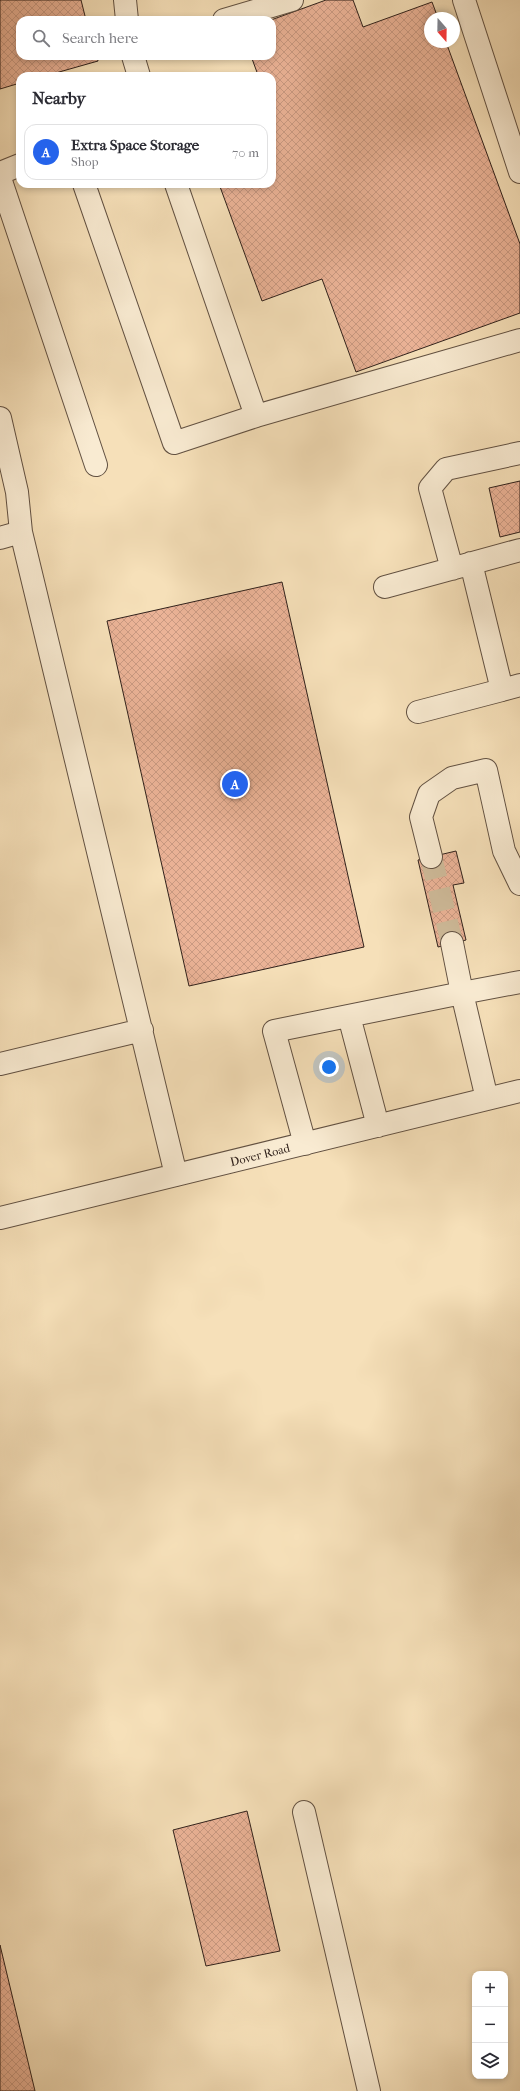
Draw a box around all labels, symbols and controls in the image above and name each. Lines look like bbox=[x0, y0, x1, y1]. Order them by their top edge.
north arrow bbox=[424, 12, 460, 48]
search box bbox=[16, 16, 276, 60]
icon: search bbox=[30, 27, 52, 49]
text: Search here bbox=[62, 29, 138, 47]
text: Nearby bbox=[32, 88, 86, 108]
text: Extra Space Storage bbox=[71, 136, 199, 154]
text: A bbox=[42, 145, 50, 160]
text: 70 m bbox=[232, 145, 259, 160]
text: Shop bbox=[71, 154, 99, 169]
pin: A bbox=[222, 769, 248, 799]
your location bbox=[319, 1057, 339, 1077]
street label: Dover Road bbox=[229, 1141, 292, 1169]
map controls bbox=[472, 1971, 508, 2079]
button: + bbox=[472, 1971, 508, 2007]
button: − bbox=[472, 2007, 508, 2043]
button: layers bbox=[472, 2043, 508, 2079]

